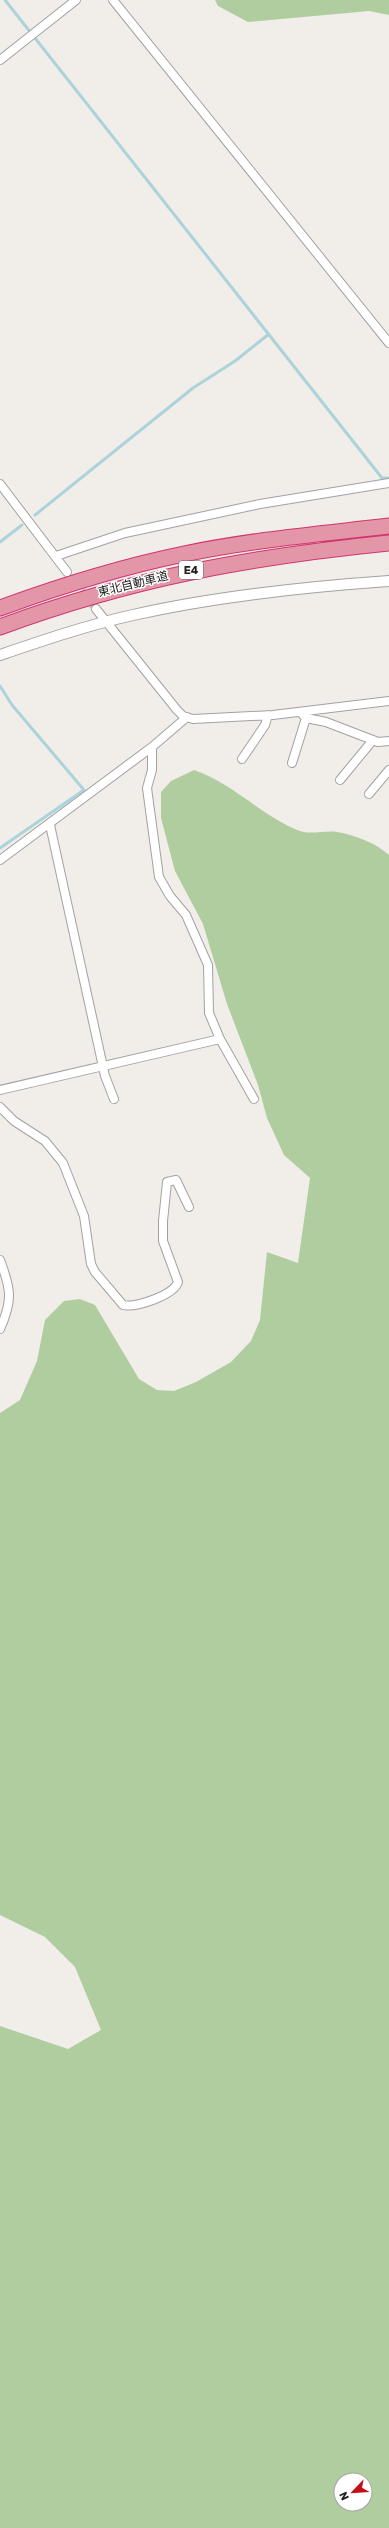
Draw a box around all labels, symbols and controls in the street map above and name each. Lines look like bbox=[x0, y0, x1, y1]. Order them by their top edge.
road number: E4 bbox=[179, 561, 203, 579]
street label: 東北自動車道 bbox=[96, 568, 170, 600]
north arrow bbox=[333, 2472, 373, 2512]
text: N bbox=[337, 2490, 352, 2502]

